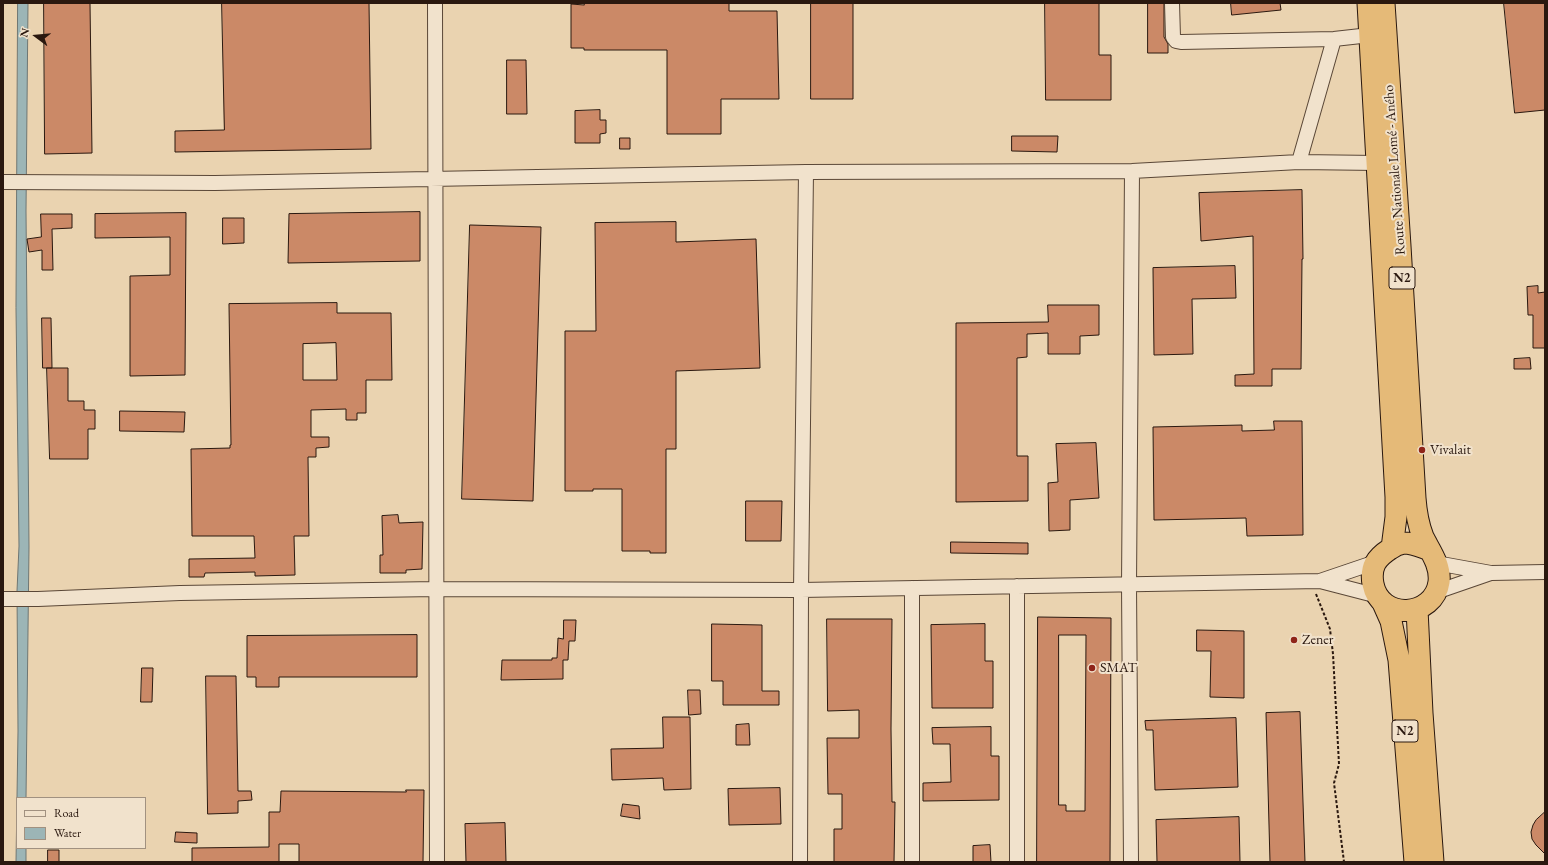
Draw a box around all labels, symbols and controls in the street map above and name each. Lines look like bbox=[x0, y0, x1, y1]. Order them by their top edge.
north arrow bbox=[16, 16, 56, 56]
text: N bbox=[17, 26, 32, 39]
street label: Route Nationale Lomé - Aného bbox=[1381, 84, 1409, 256]
road number: N2 bbox=[1389, 267, 1415, 289]
place label: Vivalait bbox=[1430, 442, 1471, 458]
marker: Vivalait bbox=[1417, 445, 1427, 455]
place label: Zener bbox=[1302, 632, 1333, 648]
marker: Zener bbox=[1289, 635, 1299, 645]
place label: SMAT bbox=[1100, 660, 1137, 676]
marker: SMAT bbox=[1087, 663, 1097, 673]
road number: N2 bbox=[1392, 720, 1418, 742]
legend bbox=[16, 797, 146, 849]
text: Road bbox=[54, 805, 79, 821]
text: Water bbox=[54, 825, 81, 841]

